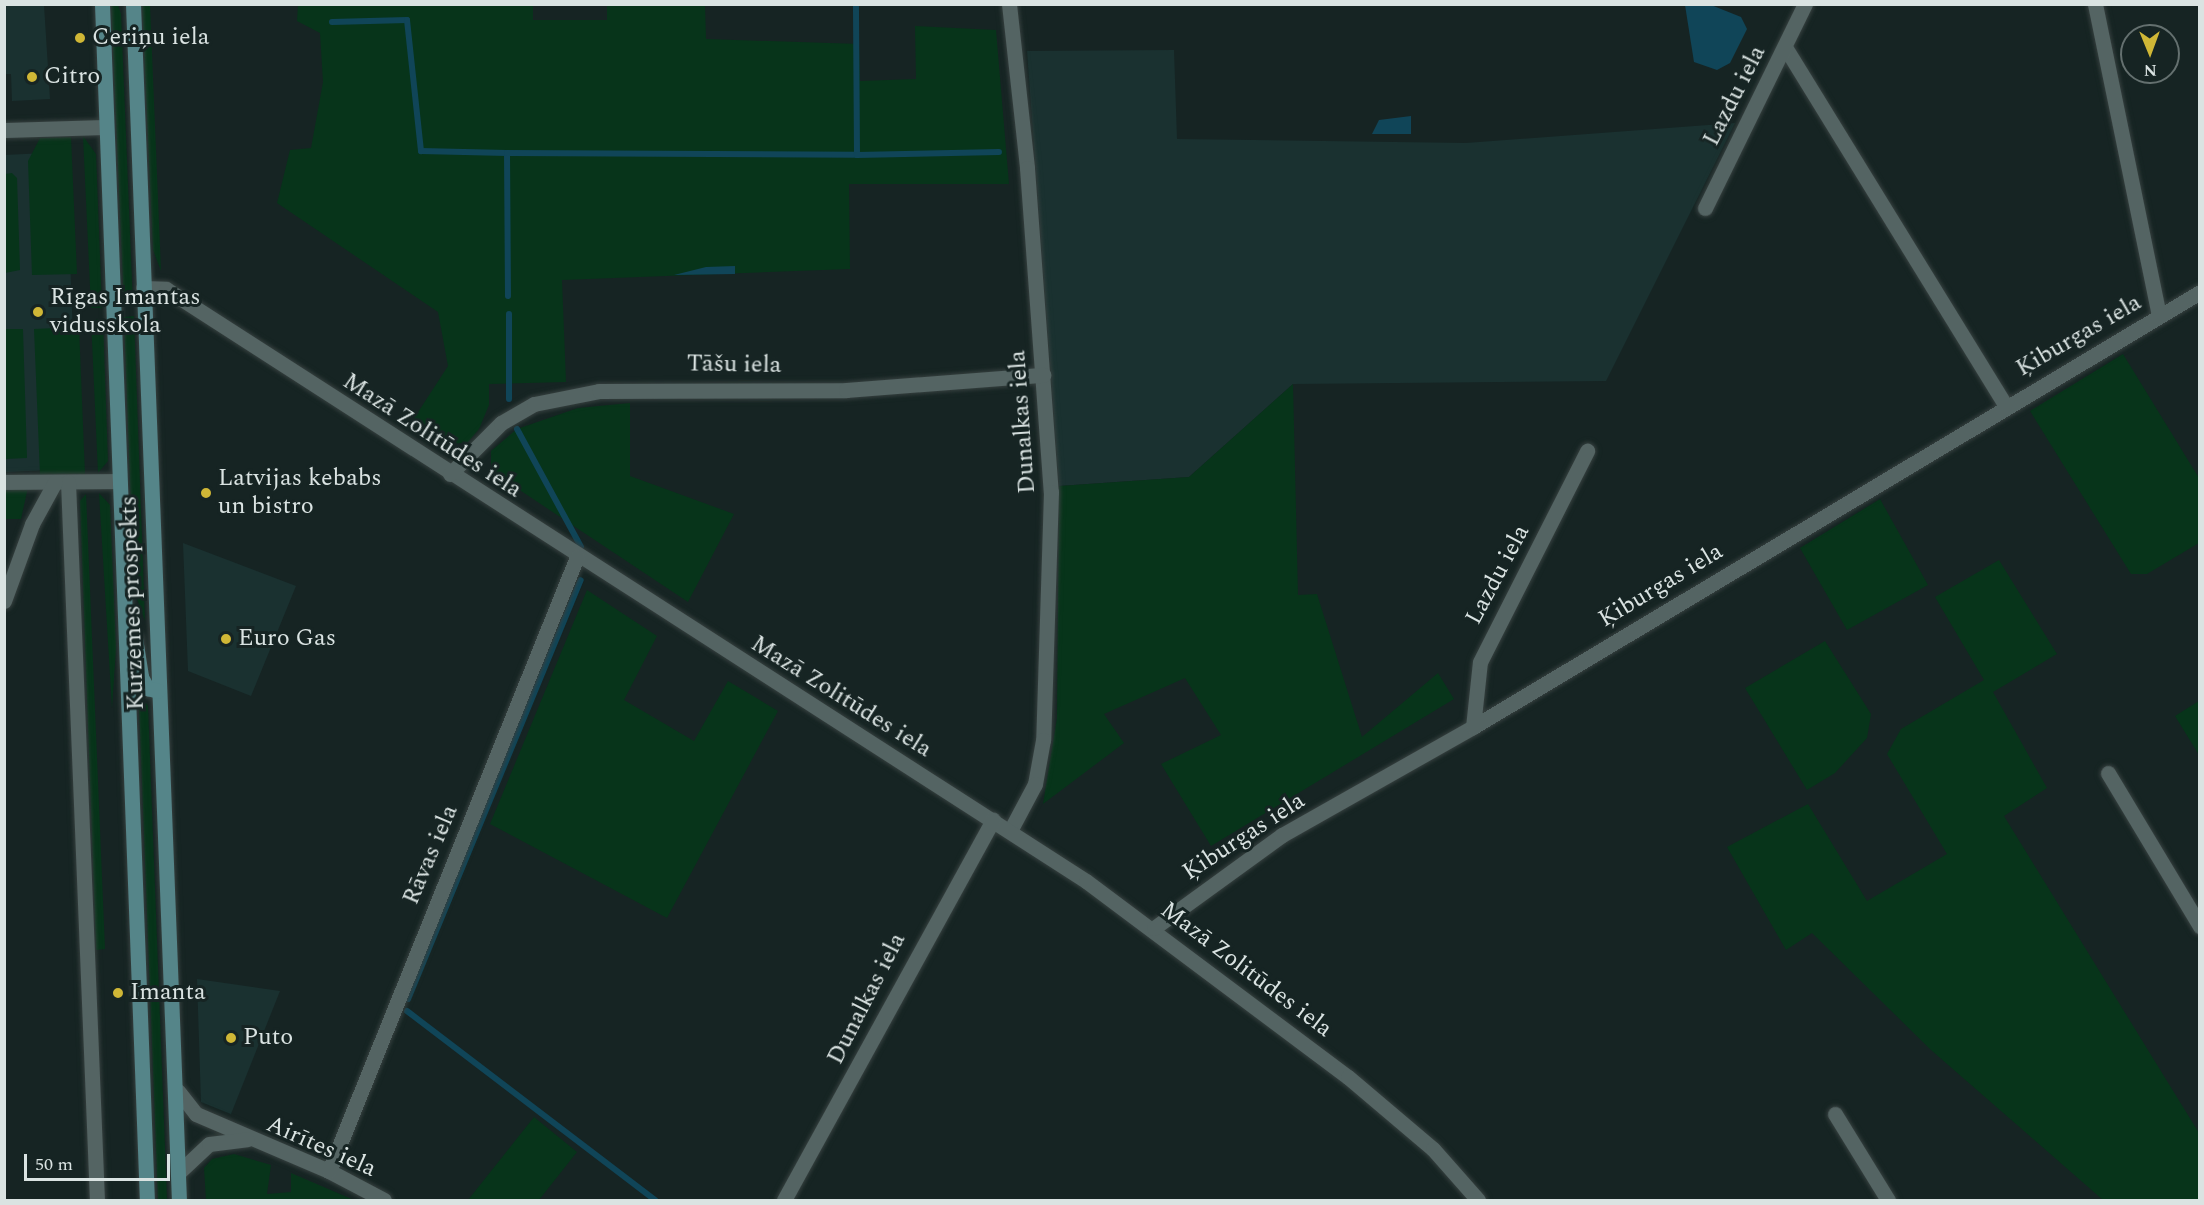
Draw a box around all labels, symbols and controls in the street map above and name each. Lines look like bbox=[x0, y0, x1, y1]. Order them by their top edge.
place label: Ceriņu iela bbox=[92, 24, 209, 52]
north arrow bbox=[2120, 24, 2180, 84]
marker: Ceriņu iela bbox=[73, 31, 87, 45]
street label: Lazdu iela bbox=[1697, 41, 1773, 151]
text: N bbox=[2144, 58, 2157, 82]
place label: Citro bbox=[44, 63, 100, 91]
marker: Citro bbox=[25, 70, 39, 84]
place label: Rīgas Imantas vidusskola bbox=[50, 284, 201, 340]
street label: Ķiburgas iela bbox=[2011, 289, 2147, 383]
marker: Rīgas Imantas vidusskola bbox=[31, 305, 45, 319]
street label: Dunalkas iela bbox=[1004, 349, 1042, 495]
street label: Tāšu iela bbox=[686, 350, 782, 380]
street label: Mazā Zolitūdes iela bbox=[337, 367, 527, 505]
place label: Latvijas kebabs un bistro bbox=[218, 465, 382, 521]
marker: Latvijas kebabs un bistro bbox=[199, 486, 213, 500]
street label: Kurzemes prospekts bbox=[115, 495, 151, 711]
street label: Lazdu iela bbox=[1460, 520, 1536, 630]
street label: Ķiburgas iela bbox=[1594, 538, 1728, 634]
place label: Euro Gas bbox=[238, 625, 336, 653]
street label: Mazā Zolitūdes iela bbox=[745, 630, 937, 764]
marker: Euro Gas bbox=[219, 632, 233, 646]
street label: Ķiburgas iela bbox=[1178, 787, 1310, 887]
street label: Rāvas iela bbox=[397, 801, 465, 909]
street label: Mazā Zolitūdes iela bbox=[1154, 896, 1338, 1044]
street label: Dunalkas iela bbox=[822, 928, 912, 1070]
place label: Imanta bbox=[130, 979, 206, 1007]
marker: Imanta bbox=[111, 986, 125, 1000]
place label: Puto bbox=[243, 1024, 293, 1052]
marker: Puto bbox=[224, 1031, 238, 1045]
street label: Airītes iela bbox=[262, 1110, 380, 1184]
scale bar bbox=[27, 1142, 172, 1180]
text: 50 m bbox=[35, 1151, 73, 1178]

